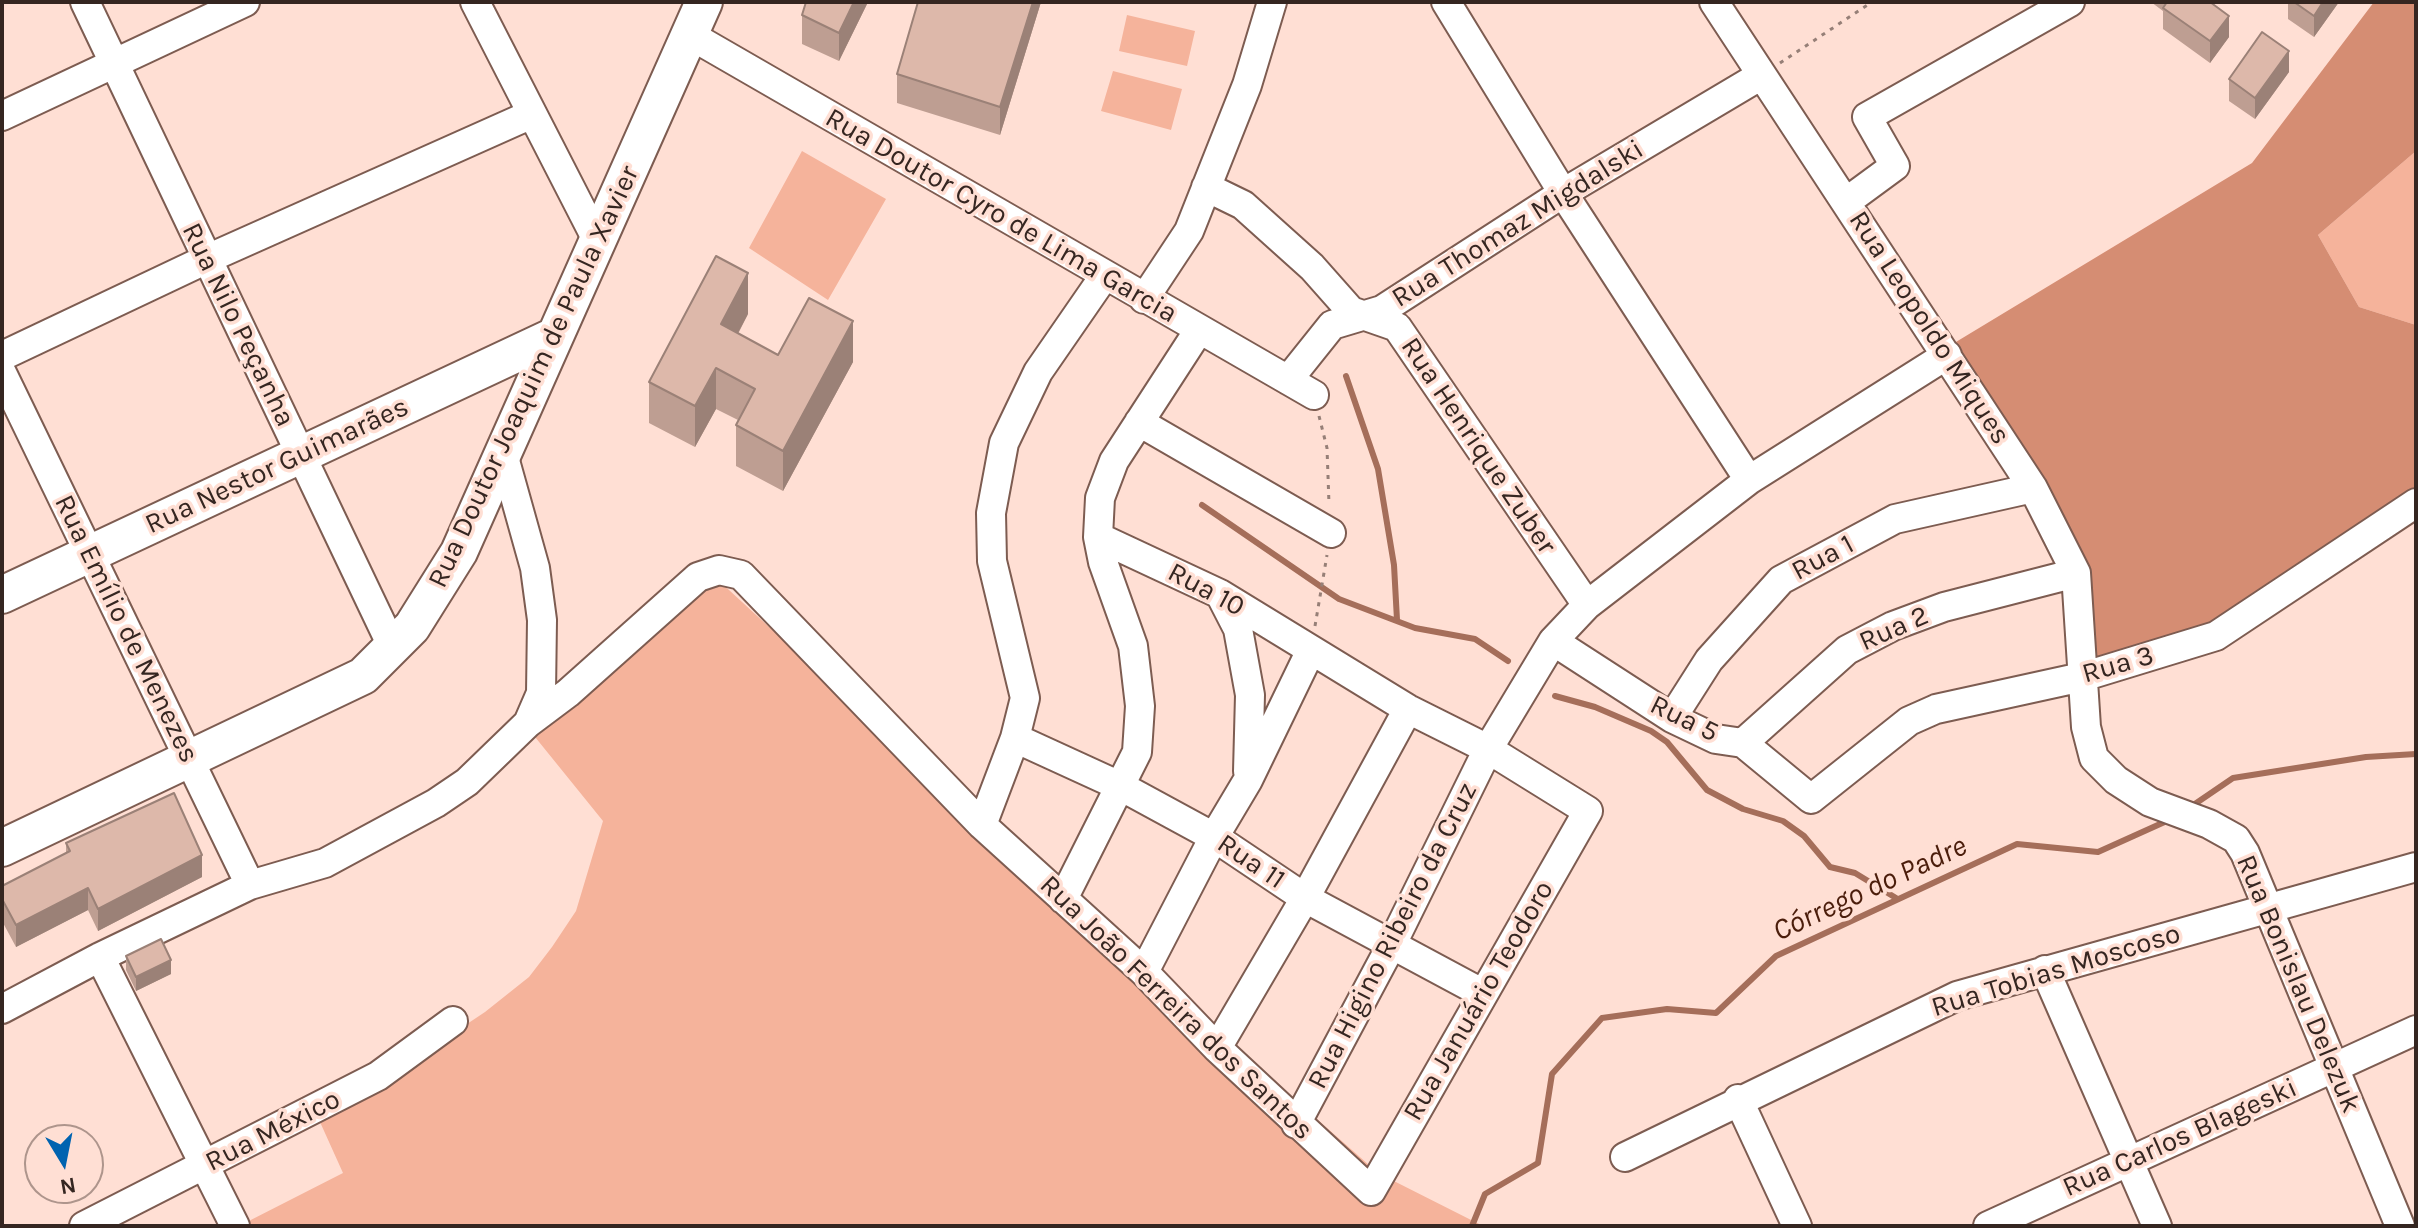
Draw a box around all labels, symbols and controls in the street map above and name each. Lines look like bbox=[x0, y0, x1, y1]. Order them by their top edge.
street label: Rua Doutor Cyro de Lima Garcia bbox=[819, 101, 1183, 331]
street label: Rua Thomaz Migdalski bbox=[1386, 133, 1650, 315]
street label: Rua Doutor Joaquim de Paula Xavier bbox=[421, 161, 647, 593]
street label: Rua Leopoldo Miques bbox=[1841, 205, 2017, 451]
street label: Rua Nilo Peçanha bbox=[174, 218, 302, 432]
street label: Rua Henrique Zuber bbox=[1393, 331, 1563, 561]
street label: Rua Nestor Guimarães bbox=[140, 390, 414, 542]
street label: Rua Emílio de Menezes bbox=[46, 490, 206, 768]
street label: Rua 1 bbox=[1786, 528, 1860, 588]
street label: Rua 10 bbox=[1162, 556, 1250, 624]
street label: Rua 2 bbox=[1854, 599, 1934, 659]
street label: Rua 3 bbox=[2078, 639, 2158, 691]
street label: Rua 5 bbox=[1644, 688, 1724, 750]
street label: Rua Higino Ribeiro da Cruz bbox=[1301, 777, 1485, 1095]
street label: Rua 11 bbox=[1211, 827, 1291, 897]
water label: Córrego do Padre bbox=[1767, 828, 1973, 950]
street label: Rua Bonislau Delezuk bbox=[2228, 850, 2368, 1118]
street label: Rua João Ferreira dos Santos bbox=[1032, 869, 1320, 1147]
street label: Rua Januário Teodoro bbox=[1397, 875, 1561, 1127]
street label: Rua Tobias Moscoso bbox=[1927, 917, 2185, 1025]
street label: Rua Carlos Blageski bbox=[2058, 1071, 2302, 1205]
street label: Rua México bbox=[200, 1083, 346, 1179]
north arrow bbox=[24, 1124, 104, 1204]
text: N bbox=[58, 1171, 78, 1200]

